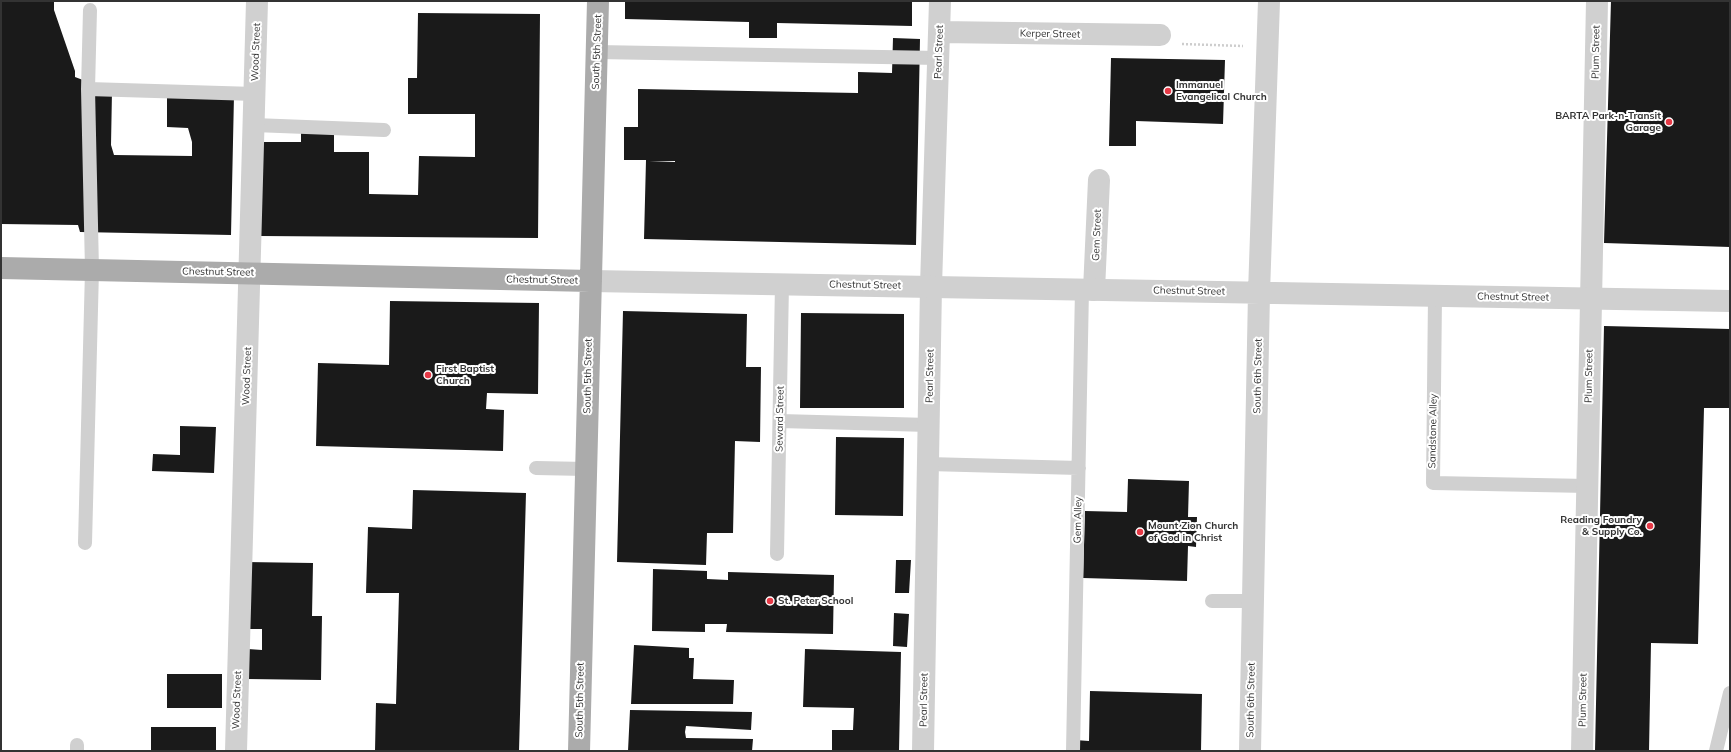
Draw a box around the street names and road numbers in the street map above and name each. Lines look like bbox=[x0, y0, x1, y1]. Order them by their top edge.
street label: South 5th Street bbox=[590, 14, 604, 90]
street label: Wood Street bbox=[249, 23, 263, 81]
street label: Pearl Street bbox=[932, 25, 946, 79]
street label: Plum Street bbox=[1590, 25, 1602, 79]
street label: Kerper Street bbox=[1020, 27, 1080, 41]
street label: Gem Street bbox=[1090, 209, 1104, 261]
street label: Chestnut Street bbox=[182, 265, 254, 279]
street label: Chestnut Street bbox=[506, 273, 578, 287]
street label: Chestnut Street bbox=[829, 278, 901, 292]
street label: Chestnut Street bbox=[1153, 284, 1225, 298]
street label: Chestnut Street bbox=[1477, 290, 1549, 304]
street label: South 5th Street bbox=[581, 338, 595, 414]
street label: South 6th Street bbox=[1251, 338, 1265, 414]
street label: Wood Street bbox=[240, 347, 254, 405]
street label: Pearl Street bbox=[924, 349, 936, 403]
street label: Plum Street bbox=[1583, 349, 1595, 403]
street label: Seward Street bbox=[773, 386, 787, 452]
street label: Sandstone Alley bbox=[1426, 393, 1440, 469]
street label: Gem Alley bbox=[1072, 496, 1084, 544]
street label: South 5th Street bbox=[573, 662, 587, 738]
street label: South 6th Street bbox=[1244, 662, 1258, 738]
street label: Wood Street bbox=[230, 671, 244, 729]
street label: Pearl Street bbox=[918, 673, 930, 727]
street label: Plum Street bbox=[1577, 673, 1589, 727]

